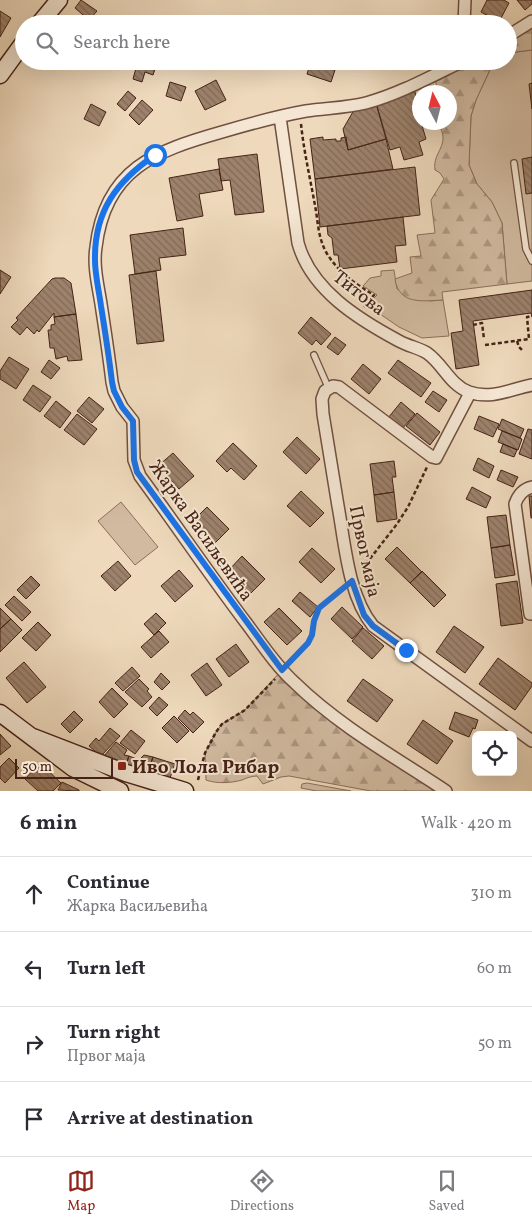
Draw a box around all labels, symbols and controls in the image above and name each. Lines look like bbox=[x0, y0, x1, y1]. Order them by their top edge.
search box bbox=[15, 15, 517, 70]
icon: search bbox=[33, 29, 61, 57]
text: Search here bbox=[73, 30, 170, 56]
north arrow bbox=[412, 85, 457, 130]
route start bbox=[144, 144, 167, 167]
street label: Титова bbox=[327, 265, 391, 322]
street label: Жарка Васиљевића bbox=[142, 455, 259, 607]
street label: Првог маја bbox=[342, 503, 386, 600]
route end bbox=[395, 639, 418, 662]
map controls bbox=[472, 731, 517, 776]
button: locate bbox=[472, 731, 517, 776]
place label: Иво Лола Рибар bbox=[132, 755, 279, 781]
scale bar bbox=[15, 756, 112, 779]
text: 50 m bbox=[22, 758, 52, 777]
marker: Иво Лола Рибар bbox=[116, 760, 128, 772]
text: 6 min bbox=[20, 809, 77, 838]
text: Walk · 420 m bbox=[421, 813, 512, 835]
text: Continue bbox=[67, 870, 150, 896]
icon: ahead bbox=[20, 880, 48, 908]
text: 310 m bbox=[471, 883, 512, 905]
text: Жарка Васиљевића bbox=[67, 896, 208, 918]
icon: left bbox=[20, 955, 48, 983]
text: Turn left bbox=[67, 956, 146, 982]
text: 60 m bbox=[477, 958, 512, 980]
text: Turn right bbox=[67, 1020, 160, 1046]
icon: right bbox=[20, 1030, 48, 1058]
text: 50 m bbox=[478, 1033, 512, 1055]
text: Првог маја bbox=[67, 1046, 146, 1068]
icon: arrive bbox=[20, 1105, 48, 1133]
text: Arrive at destination bbox=[67, 1106, 253, 1132]
tab: Map bbox=[67, 1167, 95, 1216]
tab: Directions bbox=[230, 1167, 294, 1216]
tab: Saved bbox=[429, 1167, 465, 1216]

